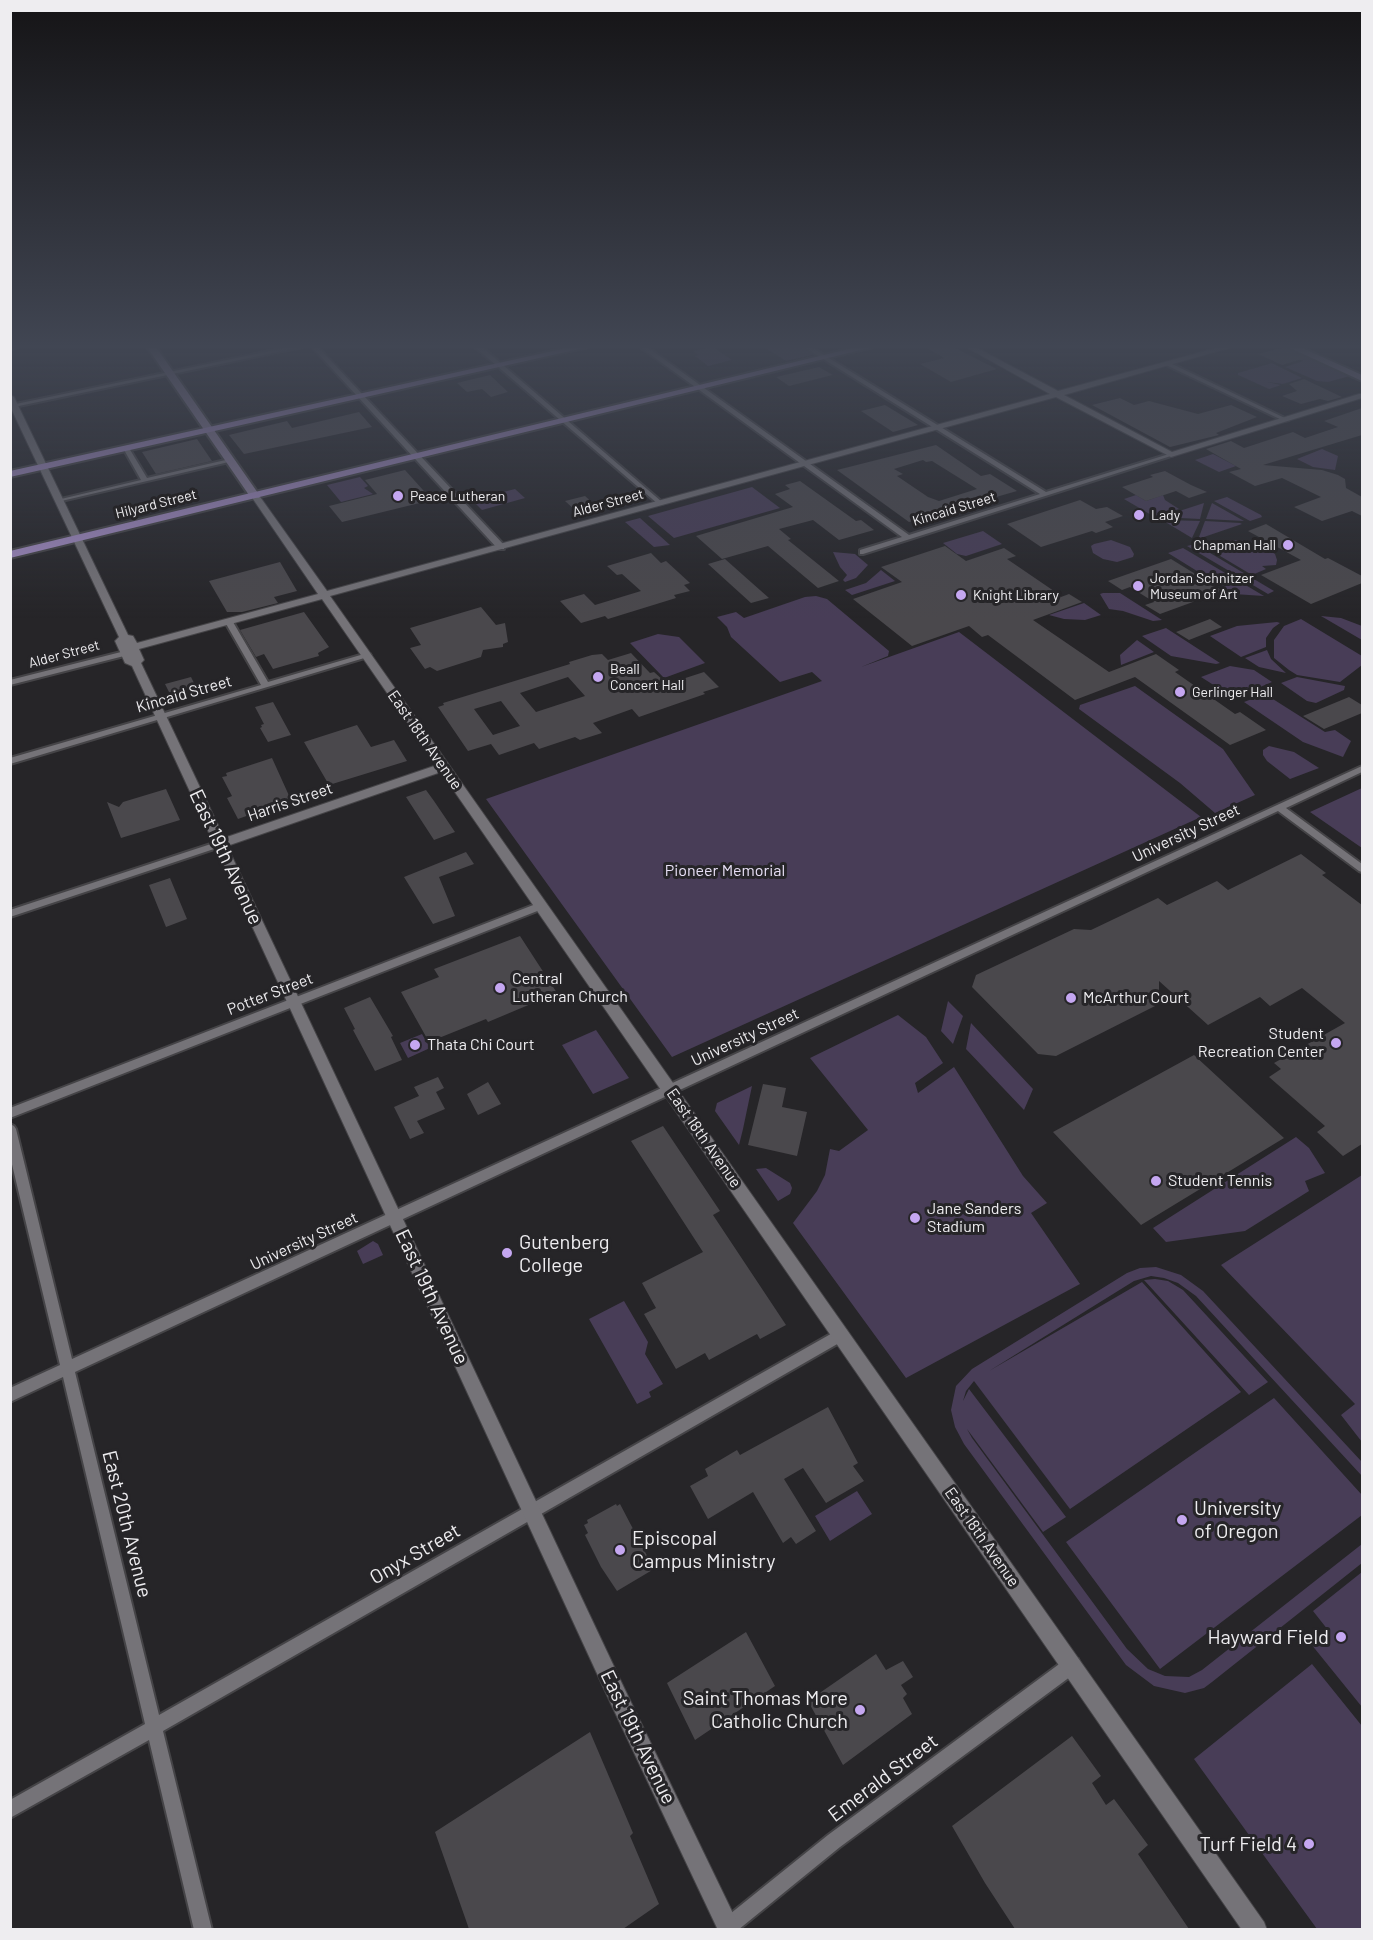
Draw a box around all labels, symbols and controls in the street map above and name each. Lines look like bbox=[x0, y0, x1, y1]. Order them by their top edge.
street label: Alder Street bbox=[571, 485, 645, 521]
street label: Hilyard Street bbox=[114, 486, 198, 522]
place label: Peace Lutheran bbox=[410, 488, 505, 504]
street label: Kincaid Street bbox=[910, 488, 998, 530]
marker: Peace Lutheran bbox=[391, 489, 405, 503]
place label: Lady bbox=[1151, 507, 1180, 523]
marker: Lady bbox=[1132, 508, 1146, 522]
place label: Chapman Hall bbox=[1193, 537, 1276, 553]
marker: Chapman Hall bbox=[1281, 538, 1295, 552]
place label: Jordan Schnitzer Museum of Art bbox=[1150, 570, 1254, 602]
marker: Jordan Schnitzer Museum of Art bbox=[1131, 579, 1145, 593]
place label: Knight Library bbox=[973, 587, 1059, 603]
marker: Knight Library bbox=[954, 588, 968, 602]
street label: Alder Street bbox=[27, 636, 101, 672]
place label: Beall Concert Hall bbox=[610, 661, 684, 694]
marker: Beall Concert Hall bbox=[591, 670, 605, 684]
street label: Kincaid Street bbox=[134, 671, 234, 717]
place label: Gerlinger Hall bbox=[1192, 684, 1273, 700]
marker: Gerlinger Hall bbox=[1173, 685, 1187, 699]
street label: East 18th Avenue bbox=[384, 687, 466, 793]
street label: Harris Street bbox=[245, 778, 335, 826]
street label: East 19th Avenue bbox=[184, 786, 268, 928]
street label: University Street bbox=[1129, 800, 1243, 866]
park label: Pioneer Memorial bbox=[665, 861, 785, 881]
street label: Potter Street bbox=[224, 969, 316, 1019]
place label: Central Lutheran Church bbox=[512, 969, 628, 1007]
marker: Central Lutheran Church bbox=[493, 981, 507, 995]
place label: McArthur Court bbox=[1083, 988, 1189, 1008]
marker: McArthur Court bbox=[1064, 991, 1078, 1005]
street label: University Street bbox=[688, 1004, 802, 1070]
place label: Student Recreation Center bbox=[1198, 1024, 1324, 1062]
place label: Thata Chi Court bbox=[427, 1035, 535, 1055]
marker: Student Recreation Center bbox=[1329, 1036, 1343, 1050]
marker: Thata Chi Court bbox=[408, 1038, 422, 1052]
street label: East 18th Avenue bbox=[663, 1085, 745, 1191]
place label: Student Tennis bbox=[1168, 1171, 1272, 1191]
marker: Student Tennis bbox=[1149, 1174, 1163, 1188]
place label: Jane Sanders Stadium bbox=[927, 1199, 1021, 1237]
street label: University Street bbox=[247, 1208, 361, 1274]
marker: Jane Sanders Stadium bbox=[908, 1211, 922, 1225]
street label: East 19th Avenue bbox=[390, 1226, 474, 1368]
place label: Gutenberg College bbox=[519, 1230, 610, 1277]
marker: Gutenberg College bbox=[500, 1246, 514, 1260]
street label: East 20th Avenue bbox=[97, 1448, 157, 1600]
street label: East 18th Avenue bbox=[941, 1484, 1023, 1590]
place label: University of Oregon bbox=[1194, 1496, 1281, 1543]
marker: University of Oregon bbox=[1175, 1513, 1189, 1527]
street label: Onyx Street bbox=[366, 1519, 464, 1589]
place label: Episcopal Campus Ministry bbox=[632, 1526, 775, 1573]
marker: Episcopal Campus Ministry bbox=[613, 1543, 627, 1557]
place label: Hayward Field bbox=[1207, 1625, 1329, 1649]
marker: Hayward Field bbox=[1334, 1630, 1348, 1644]
street label: East 19th Avenue bbox=[595, 1666, 681, 1808]
place label: Saint Thomas More Catholic Church bbox=[683, 1686, 848, 1733]
marker: Saint Thomas More Catholic Church bbox=[853, 1703, 867, 1717]
street label: Emerald Street bbox=[824, 1729, 942, 1827]
place label: Turf Field 4 bbox=[1199, 1832, 1297, 1856]
marker: Turf Field 4 bbox=[1302, 1837, 1316, 1851]

